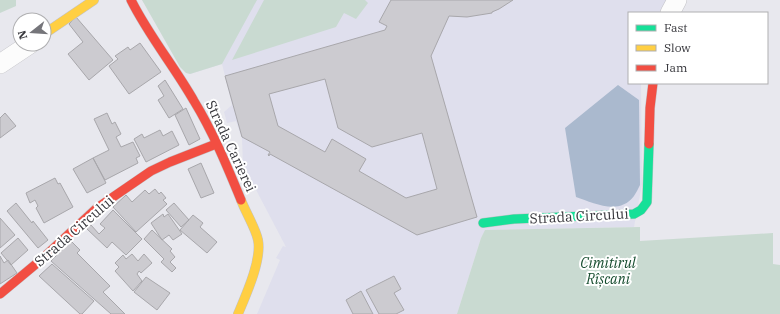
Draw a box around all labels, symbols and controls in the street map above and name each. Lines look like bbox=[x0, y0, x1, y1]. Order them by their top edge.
north arrow bbox=[12, 12, 52, 52]
legend bbox=[628, 12, 768, 84]
text: Fast bbox=[664, 20, 688, 35]
text: N bbox=[14, 28, 30, 41]
text: Slow bbox=[664, 40, 691, 55]
text: Jam bbox=[664, 60, 688, 75]
street label: Strada Carierei bbox=[202, 97, 260, 195]
street label: Strada Circului bbox=[31, 192, 117, 270]
street label: Strada Circului bbox=[529, 204, 629, 228]
park label: Cimitirul Rîșcani bbox=[580, 254, 637, 288]

